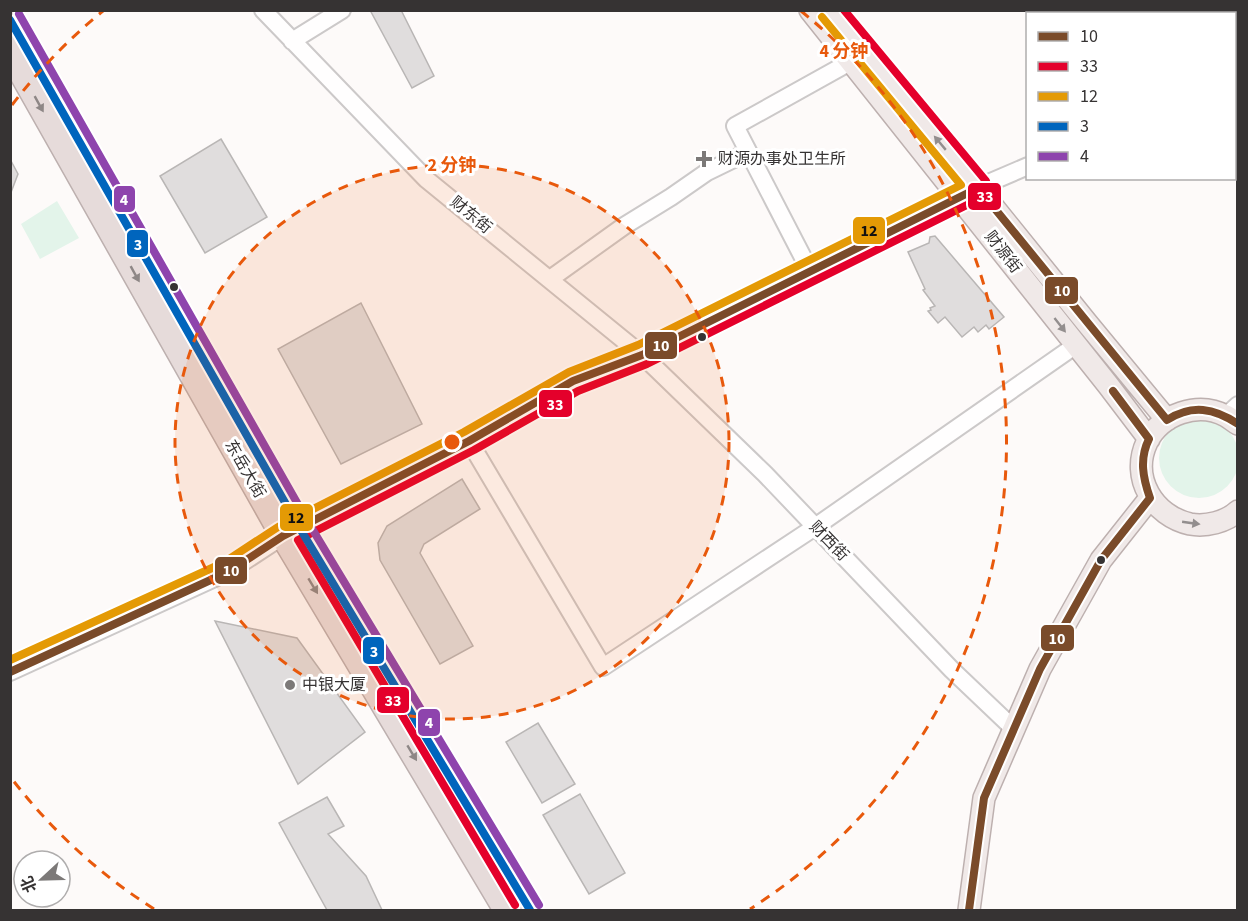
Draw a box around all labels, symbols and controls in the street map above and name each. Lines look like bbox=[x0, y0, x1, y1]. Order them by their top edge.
legend bbox=[1026, 12, 1236, 180]
text: 10 bbox=[1080, 24, 1098, 49]
text: 4 分钟 bbox=[819, 39, 869, 64]
text: 33 bbox=[1080, 54, 1098, 79]
text: 12 bbox=[1080, 84, 1098, 109]
one-way arrow bbox=[34, 96, 44, 113]
text: 3 bbox=[1080, 114, 1089, 139]
one-way arrow bbox=[934, 135, 947, 151]
text: 4 bbox=[1080, 144, 1089, 169]
place label: 财源办事处卫生所 bbox=[718, 148, 846, 170]
marker: 财源办事处卫生所 bbox=[695, 150, 713, 168]
text: 2 分钟 bbox=[427, 153, 477, 178]
line badge: 33 bbox=[967, 182, 1002, 211]
line badge: 4 bbox=[113, 185, 136, 213]
text: 33 bbox=[977, 186, 993, 208]
text: 4 bbox=[120, 189, 129, 211]
street label: 财东街 bbox=[445, 191, 497, 239]
line badge: 12 bbox=[852, 216, 886, 245]
text: 12 bbox=[861, 220, 877, 242]
street label: 财源街 bbox=[980, 226, 1026, 278]
line badge: 3 bbox=[126, 229, 149, 258]
text: 3 bbox=[134, 234, 142, 256]
one-way arrow bbox=[129, 266, 140, 282]
line badge: 10 bbox=[1044, 276, 1079, 305]
text: 10 bbox=[1054, 280, 1070, 302]
unlabelled marker bbox=[168, 281, 180, 293]
one-way arrow bbox=[1053, 317, 1066, 333]
line badge: 10 bbox=[644, 331, 678, 360]
unlabelled marker bbox=[696, 331, 708, 343]
text: 10 bbox=[653, 335, 669, 357]
line badge: 33 bbox=[538, 389, 573, 418]
text: 33 bbox=[547, 394, 563, 416]
centre of rings bbox=[442, 432, 462, 452]
street label: 东岳大街 bbox=[219, 436, 271, 502]
line badge: 12 bbox=[279, 503, 314, 532]
text: 12 bbox=[288, 507, 304, 529]
street label: 财西街 bbox=[804, 516, 854, 566]
one-way arrow bbox=[1182, 519, 1201, 528]
unlabelled marker bbox=[1095, 554, 1107, 566]
line badge: 10 bbox=[214, 556, 248, 585]
text: 10 bbox=[223, 560, 239, 582]
one-way arrow bbox=[307, 578, 318, 594]
line badge: 10 bbox=[1040, 624, 1075, 652]
text: 10 bbox=[1049, 628, 1065, 650]
line badge: 3 bbox=[362, 636, 385, 665]
text: 3 bbox=[370, 641, 378, 663]
place label: 中银大厦 bbox=[302, 674, 366, 696]
marker: 中银大厦 bbox=[283, 678, 297, 692]
line badge: 33 bbox=[376, 686, 410, 714]
text: 33 bbox=[385, 690, 401, 712]
line badge: 4 bbox=[417, 708, 441, 737]
text: 4 bbox=[425, 712, 434, 734]
one-way arrow bbox=[407, 745, 417, 762]
north arrow bbox=[12, 849, 72, 909]
text: 北 bbox=[16, 873, 42, 896]

